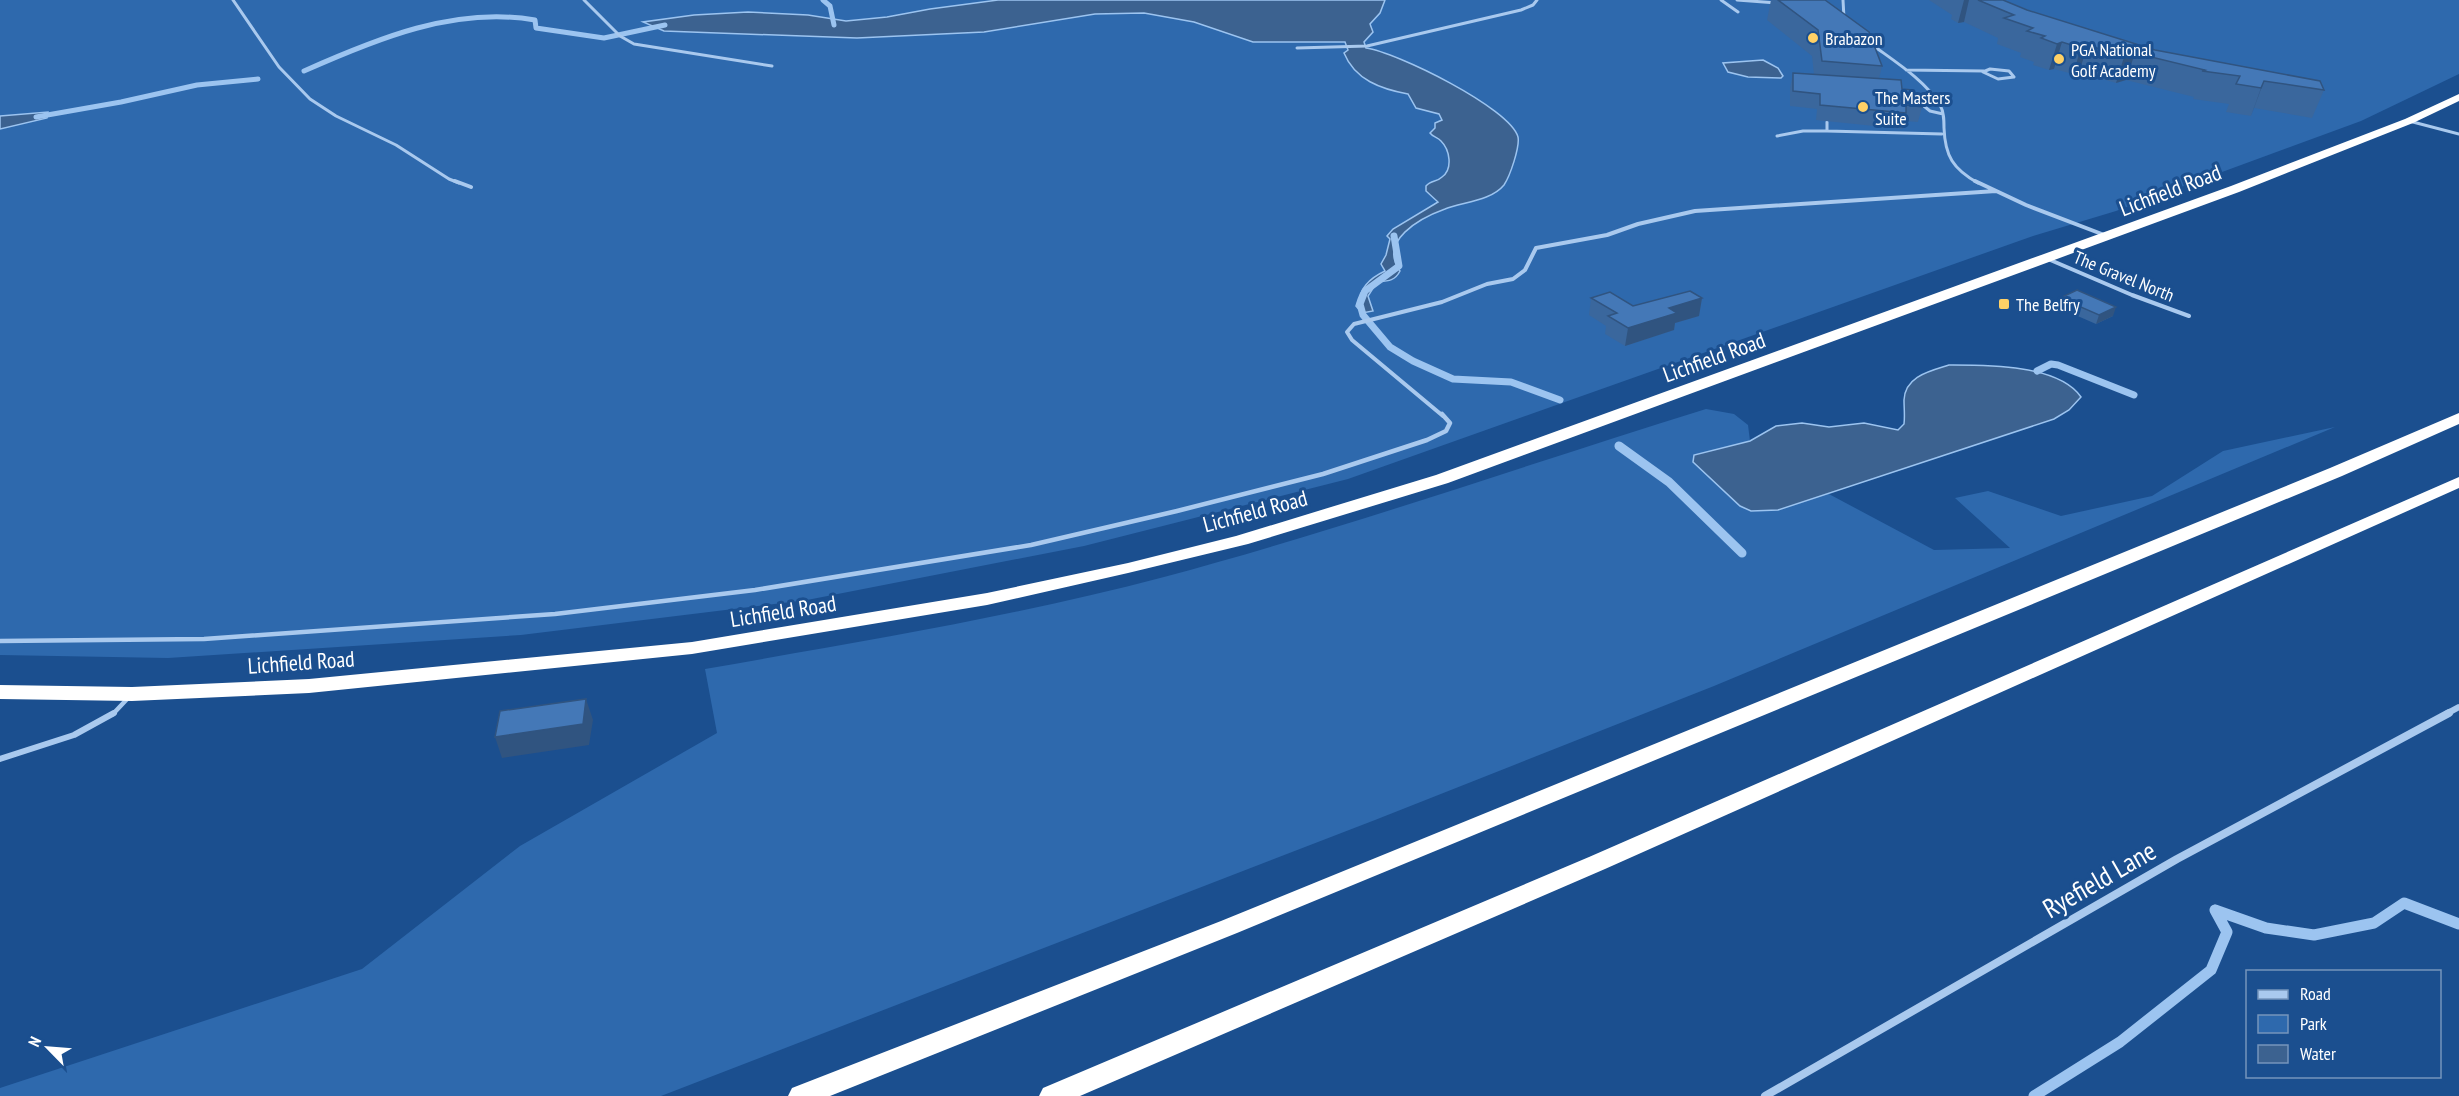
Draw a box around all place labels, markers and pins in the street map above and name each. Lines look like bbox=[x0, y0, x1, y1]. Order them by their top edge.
place label: Brabazon bbox=[1825, 27, 1883, 50]
marker: Brabazon bbox=[1806, 31, 1820, 45]
place label: PGA National Golf Academy bbox=[2071, 38, 2156, 82]
marker: PGA National Golf Academy bbox=[2052, 52, 2066, 66]
place label: The Masters Suite bbox=[1875, 86, 1950, 130]
marker: The Masters Suite bbox=[1856, 100, 1870, 114]
place label: The Belfry bbox=[2016, 293, 2080, 316]
marker: The Belfry bbox=[1997, 297, 2011, 311]

